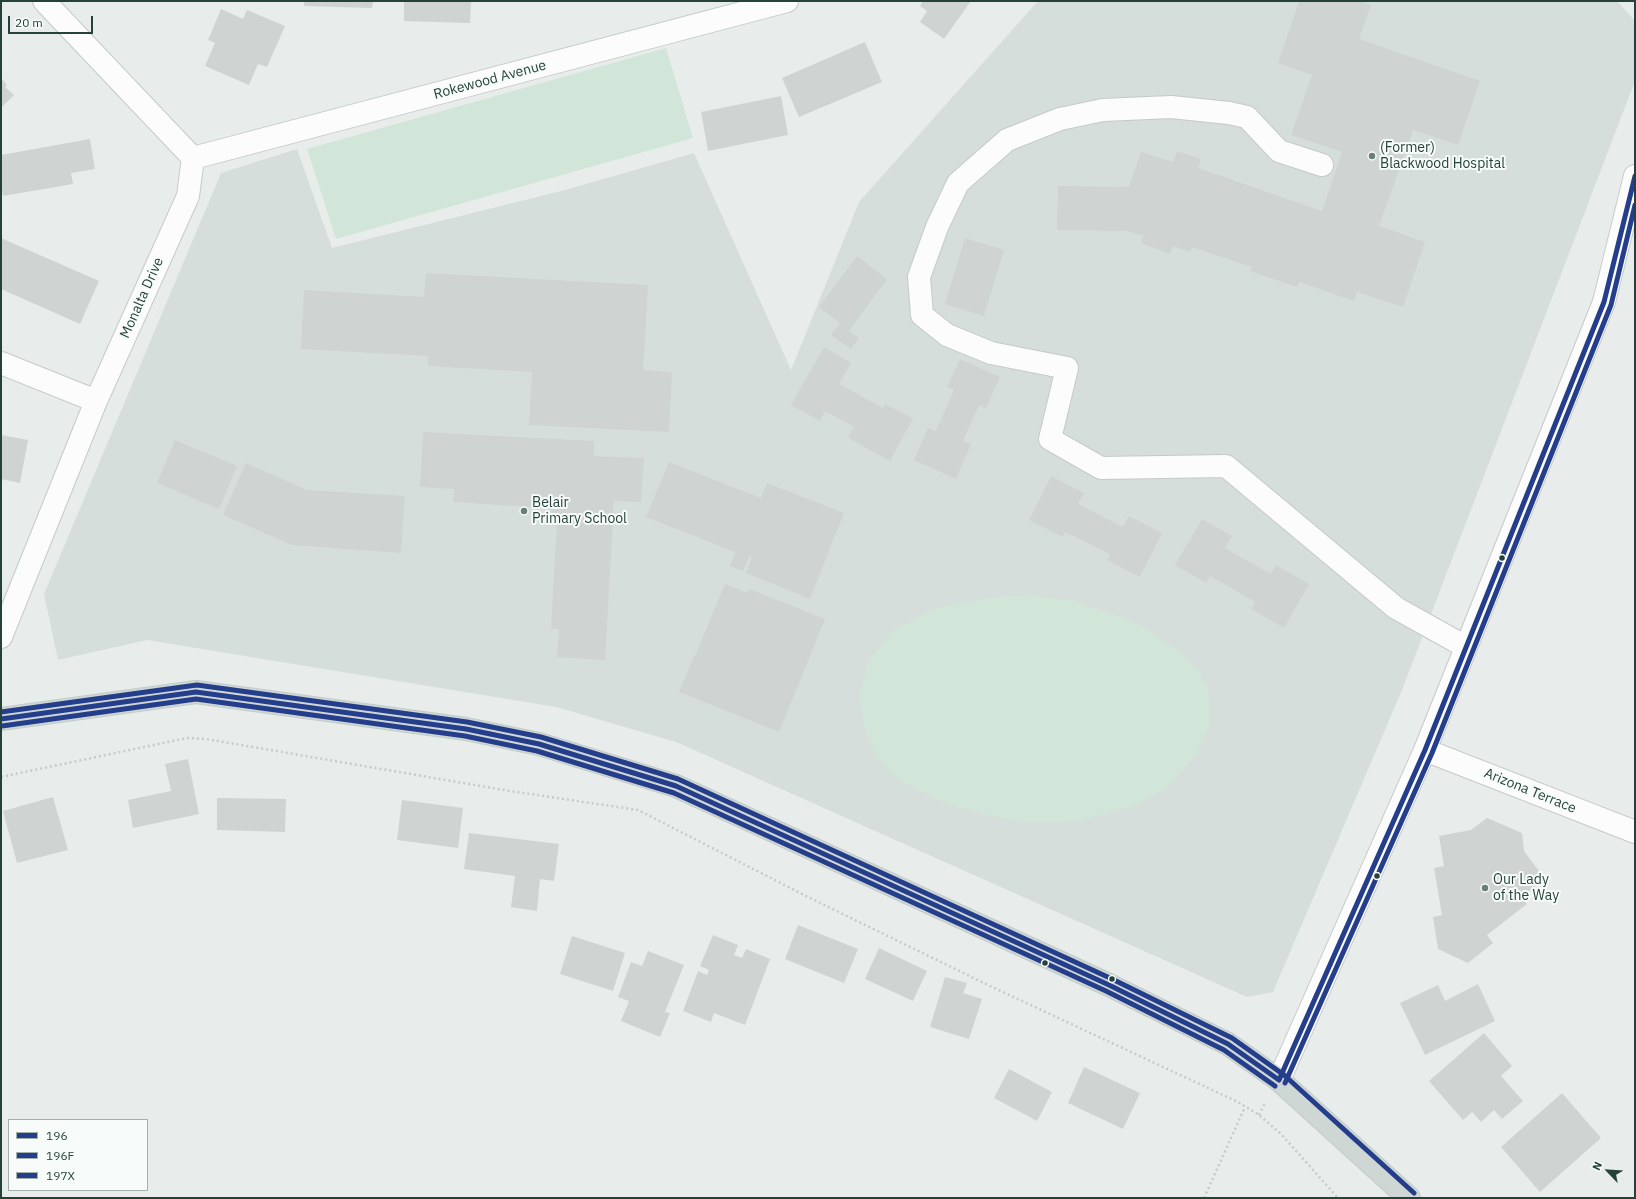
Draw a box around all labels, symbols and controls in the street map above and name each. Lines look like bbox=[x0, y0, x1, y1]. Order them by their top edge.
scale bar bbox=[10, 8, 95, 34]
text: 20 m bbox=[15, 15, 43, 30]
street label: Rokewood Avenue bbox=[432, 57, 548, 103]
place label: (Former) Blackwood Hospital bbox=[1380, 140, 1505, 172]
marker: (Former) Blackwood Hospital bbox=[1367, 151, 1377, 161]
street label: Monalta Drive bbox=[117, 255, 167, 341]
place label: Belair Primary School bbox=[532, 495, 627, 528]
marker: Belair Primary School bbox=[519, 506, 529, 516]
unlabelled marker bbox=[1497, 553, 1507, 563]
street label: Arizona Terrace bbox=[1482, 765, 1578, 817]
unlabelled marker bbox=[1372, 871, 1382, 881]
place label: Our Lady of the Way bbox=[1493, 872, 1559, 904]
marker: Our Lady of the Way bbox=[1480, 883, 1490, 893]
unlabelled marker bbox=[1040, 958, 1050, 968]
unlabelled marker bbox=[1107, 974, 1117, 984]
legend bbox=[8, 1119, 148, 1191]
text: 196 bbox=[46, 1128, 68, 1143]
text: 196F bbox=[46, 1148, 74, 1163]
north arrow bbox=[1588, 1151, 1628, 1191]
text: N bbox=[1589, 1159, 1605, 1172]
text: 197X bbox=[46, 1168, 75, 1183]

